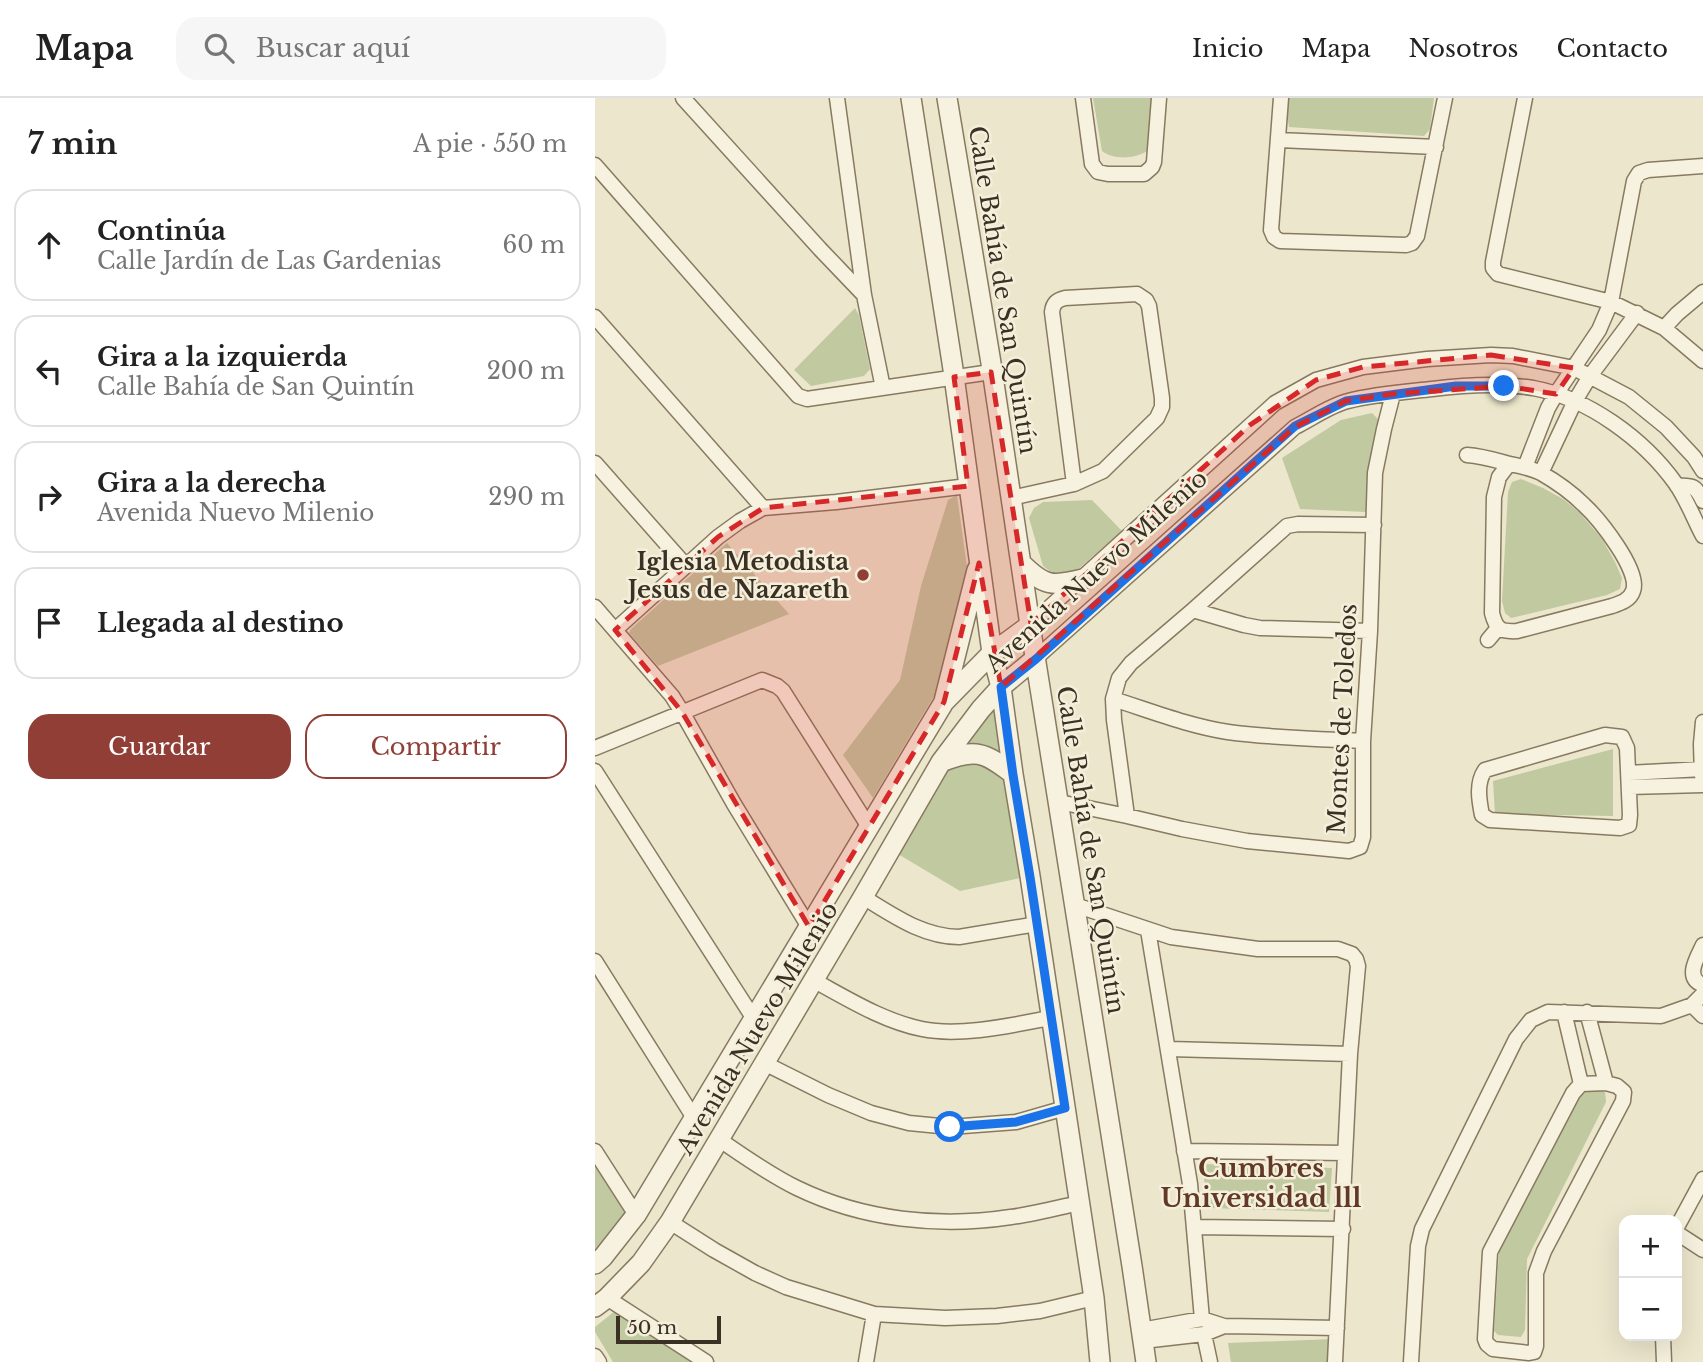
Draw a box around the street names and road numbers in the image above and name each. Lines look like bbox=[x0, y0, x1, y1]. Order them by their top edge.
street label: Calle Bahía de San Quintín bbox=[963, 124, 1043, 456]
street label: Avenida Nuevo Milenio bbox=[978, 463, 1213, 679]
street label: Montes de Toledos bbox=[1321, 603, 1363, 835]
street label: Calle Bahía de San Quintín bbox=[1051, 684, 1131, 1016]
street label: Avenida Nuevo Milenio bbox=[670, 896, 844, 1160]

